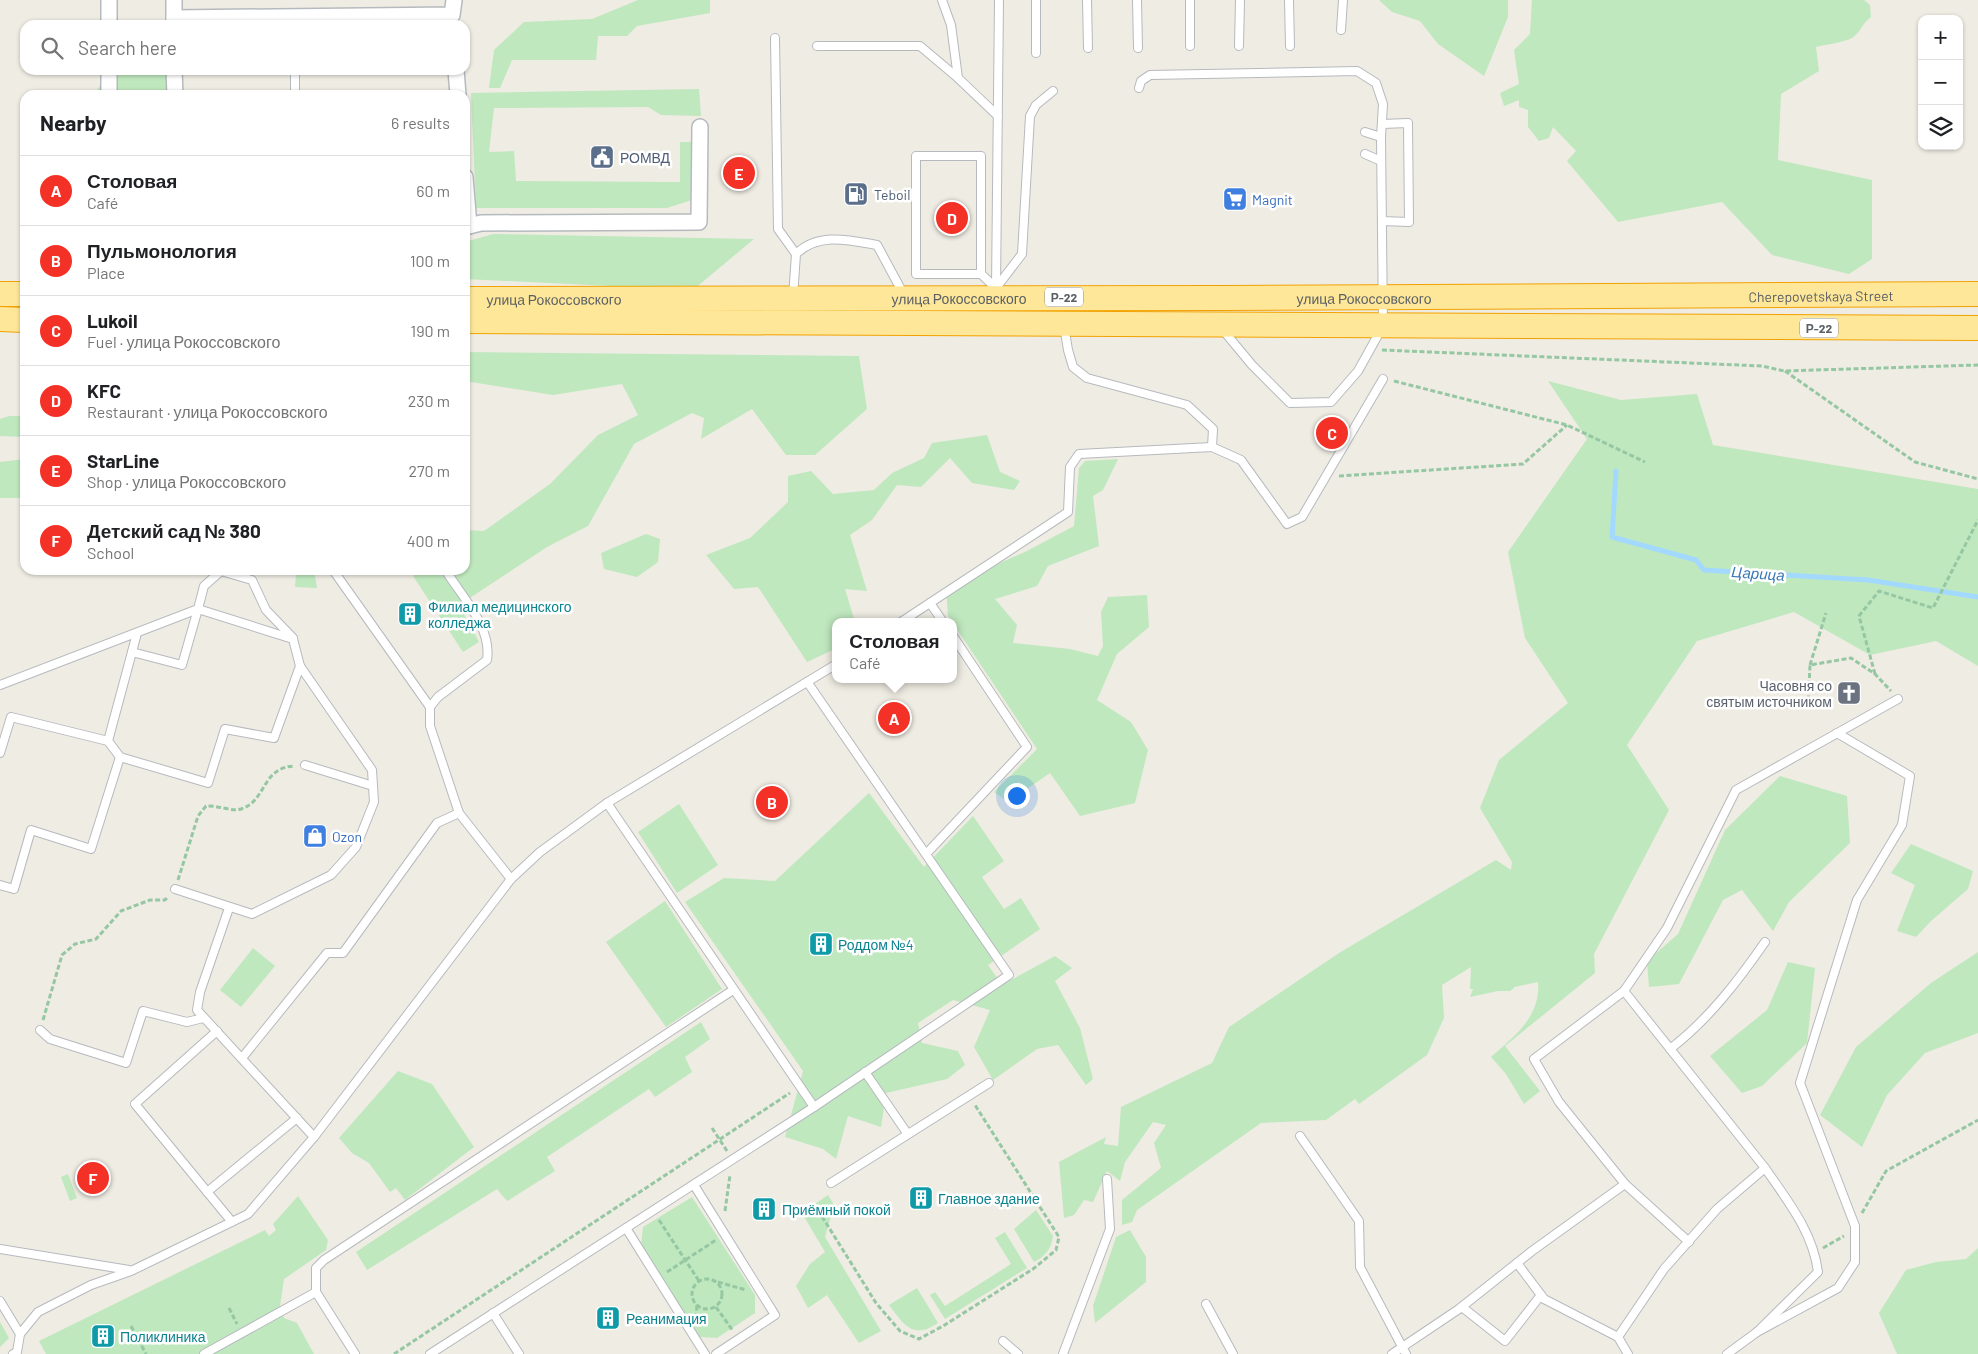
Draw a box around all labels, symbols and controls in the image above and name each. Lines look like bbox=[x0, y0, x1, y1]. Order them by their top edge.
map controls bbox=[1918, 15, 1963, 150]
button: + bbox=[1918, 15, 1963, 60]
search box bbox=[20, 20, 470, 75]
icon: search bbox=[38, 34, 66, 62]
text: Search here bbox=[78, 36, 177, 59]
button: − bbox=[1918, 60, 1963, 105]
button: layers bbox=[1918, 105, 1963, 150]
text: Nearby bbox=[40, 110, 106, 135]
text: 6 results bbox=[391, 113, 450, 132]
public building icon: РОМВД bbox=[589, 144, 615, 170]
place label: РОМВД bbox=[620, 149, 671, 166]
pin: E bbox=[723, 154, 755, 192]
text: Столовая bbox=[87, 169, 177, 192]
text: A bbox=[51, 181, 61, 200]
text: 60 m bbox=[416, 181, 450, 200]
fuel station icon: Teboil bbox=[843, 181, 869, 207]
place label: Teboil bbox=[874, 186, 910, 203]
supermarket icon: Magnit bbox=[1222, 186, 1248, 212]
place label: Magnit bbox=[1252, 191, 1293, 208]
text: Café bbox=[87, 193, 118, 212]
pin: D bbox=[936, 199, 968, 237]
text: Пульмонология bbox=[87, 239, 237, 262]
text: B bbox=[51, 251, 61, 270]
text: 100 m bbox=[410, 251, 450, 270]
text: Place bbox=[87, 263, 125, 282]
street label: Cherepovetskaya Street bbox=[1748, 286, 1894, 305]
road number: Р-22 bbox=[1045, 288, 1083, 306]
street label: улица Рокоссовского bbox=[1297, 289, 1432, 306]
street label: улица Рокоссовского bbox=[486, 290, 622, 307]
street label: улица Рокоссовского bbox=[892, 290, 1027, 307]
text: Lukoil bbox=[87, 309, 138, 332]
road number: Р-22 bbox=[1800, 318, 1838, 338]
text: C bbox=[51, 321, 61, 340]
text: 190 m bbox=[411, 321, 450, 340]
text: Fuel · улица Рокоссовского bbox=[87, 332, 280, 351]
text: KFC bbox=[87, 379, 121, 402]
text: D bbox=[51, 391, 61, 410]
text: 230 m bbox=[408, 391, 450, 410]
text: Restaurant · улица Рокоссовского bbox=[87, 402, 328, 421]
pin: C bbox=[1316, 414, 1348, 452]
text: StarLine bbox=[87, 449, 159, 472]
text: E bbox=[51, 461, 61, 480]
text: 270 m bbox=[408, 461, 450, 480]
text: Shop · улица Рокоссовского bbox=[87, 472, 286, 491]
text: Детский сад № 380 bbox=[87, 519, 261, 542]
text: F bbox=[52, 531, 60, 550]
text: 400 m bbox=[407, 531, 450, 550]
text: School bbox=[87, 543, 134, 562]
water label: Царица bbox=[1731, 562, 1785, 584]
place label: Филиал медицинского колледжа bbox=[428, 598, 572, 631]
building icon: Филиал медицинского колледжа bbox=[397, 601, 423, 627]
popup bbox=[832, 618, 957, 683]
text: Столовая bbox=[849, 629, 940, 652]
text: Café bbox=[849, 653, 880, 672]
place label: Часовня со святым источником bbox=[1706, 677, 1832, 710]
church icon: Часовня со святым источником bbox=[1836, 680, 1862, 706]
pin: A bbox=[878, 699, 910, 737]
pin: B bbox=[756, 783, 788, 821]
your location bbox=[1004, 783, 1030, 809]
shop icon: Ozon bbox=[302, 823, 328, 849]
place label: Ozon bbox=[332, 828, 362, 845]
building icon: Роддом №4 bbox=[808, 931, 834, 957]
place label: Роддом №4 bbox=[838, 936, 913, 953]
pin: F bbox=[77, 1159, 109, 1197]
building icon: Главное здание bbox=[908, 1185, 934, 1211]
place label: Главное здание bbox=[938, 1190, 1040, 1207]
building icon: Приёмный покой bbox=[751, 1196, 777, 1222]
place label: Приёмный покой bbox=[782, 1201, 891, 1218]
building icon: Реанимация bbox=[595, 1305, 621, 1331]
place label: Реанимация bbox=[626, 1310, 707, 1327]
building icon: Поликлиника bbox=[90, 1323, 116, 1349]
place label: Поликлиника bbox=[120, 1328, 206, 1345]

